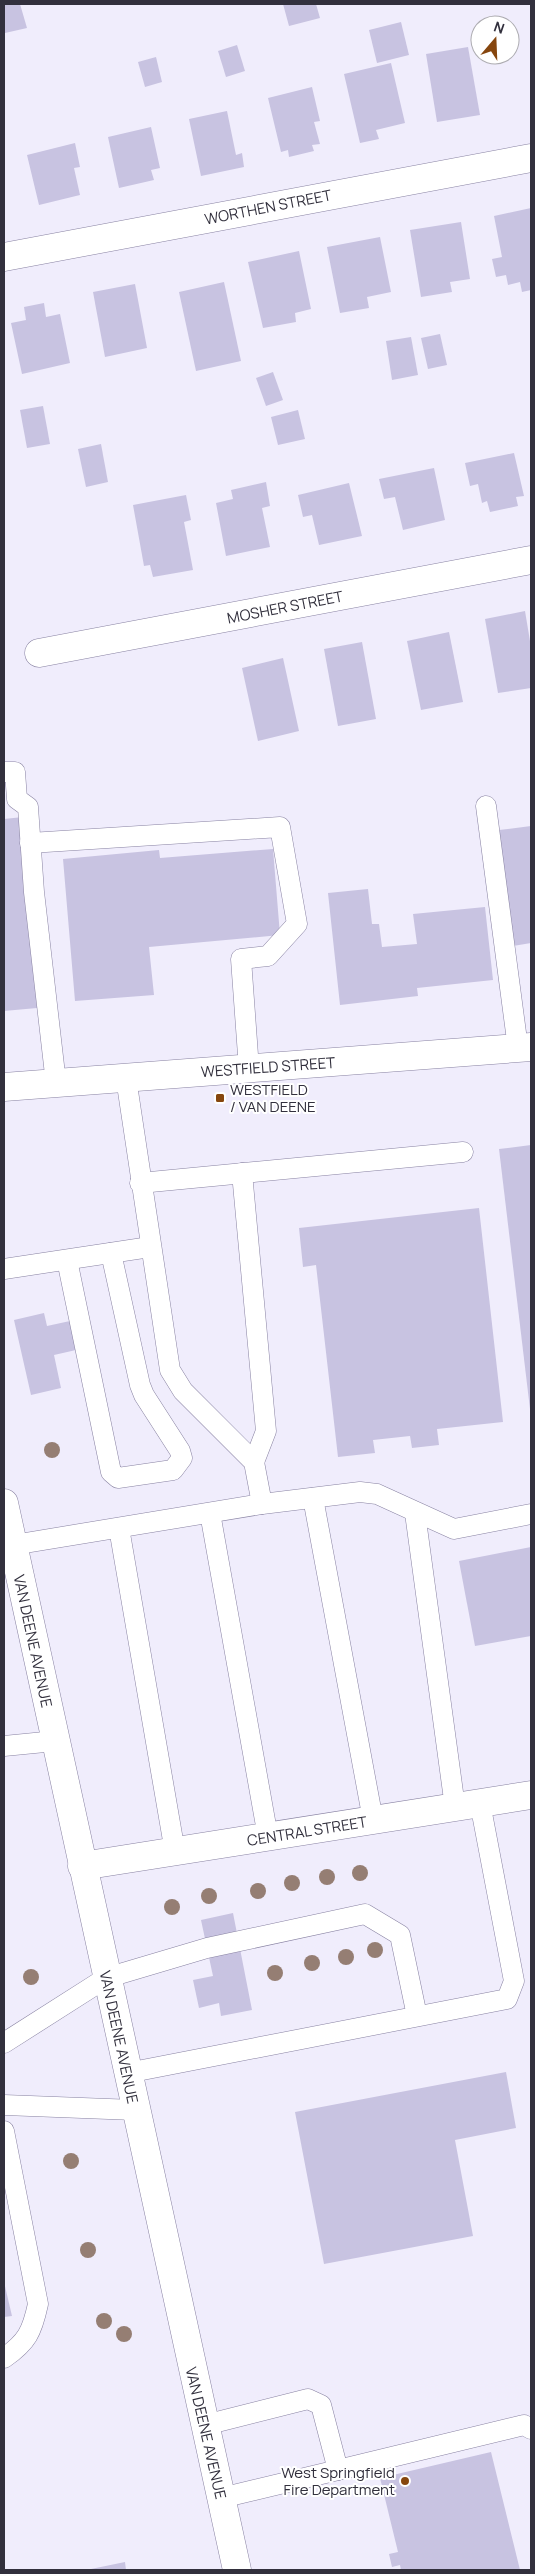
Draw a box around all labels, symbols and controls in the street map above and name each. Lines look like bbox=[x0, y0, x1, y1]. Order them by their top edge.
north arrow bbox=[470, 15, 520, 65]
text: N bbox=[492, 17, 507, 38]
street label: WORTHEN STREET bbox=[203, 184, 333, 230]
street label: MOSHER STREET bbox=[225, 585, 345, 629]
street label: WESTFIELD STREET bbox=[200, 1052, 336, 1082]
place label: WESTFIELD / VAN DEENE bbox=[230, 1079, 316, 1117]
marker: WESTFIELD / VAN DEENE bbox=[214, 1092, 226, 1104]
street label: VAN DEENE AVENUE bbox=[9, 1573, 57, 1709]
street label: CENTRAL STREET bbox=[246, 1811, 368, 1851]
street label: VAN DEENE AVENUE bbox=[95, 1969, 143, 2105]
street label: VAN DEENE AVENUE bbox=[181, 2365, 231, 2501]
place label: West Springfield Fire Department bbox=[281, 2462, 395, 2500]
marker: West Springfield Fire Department bbox=[399, 2475, 411, 2487]

